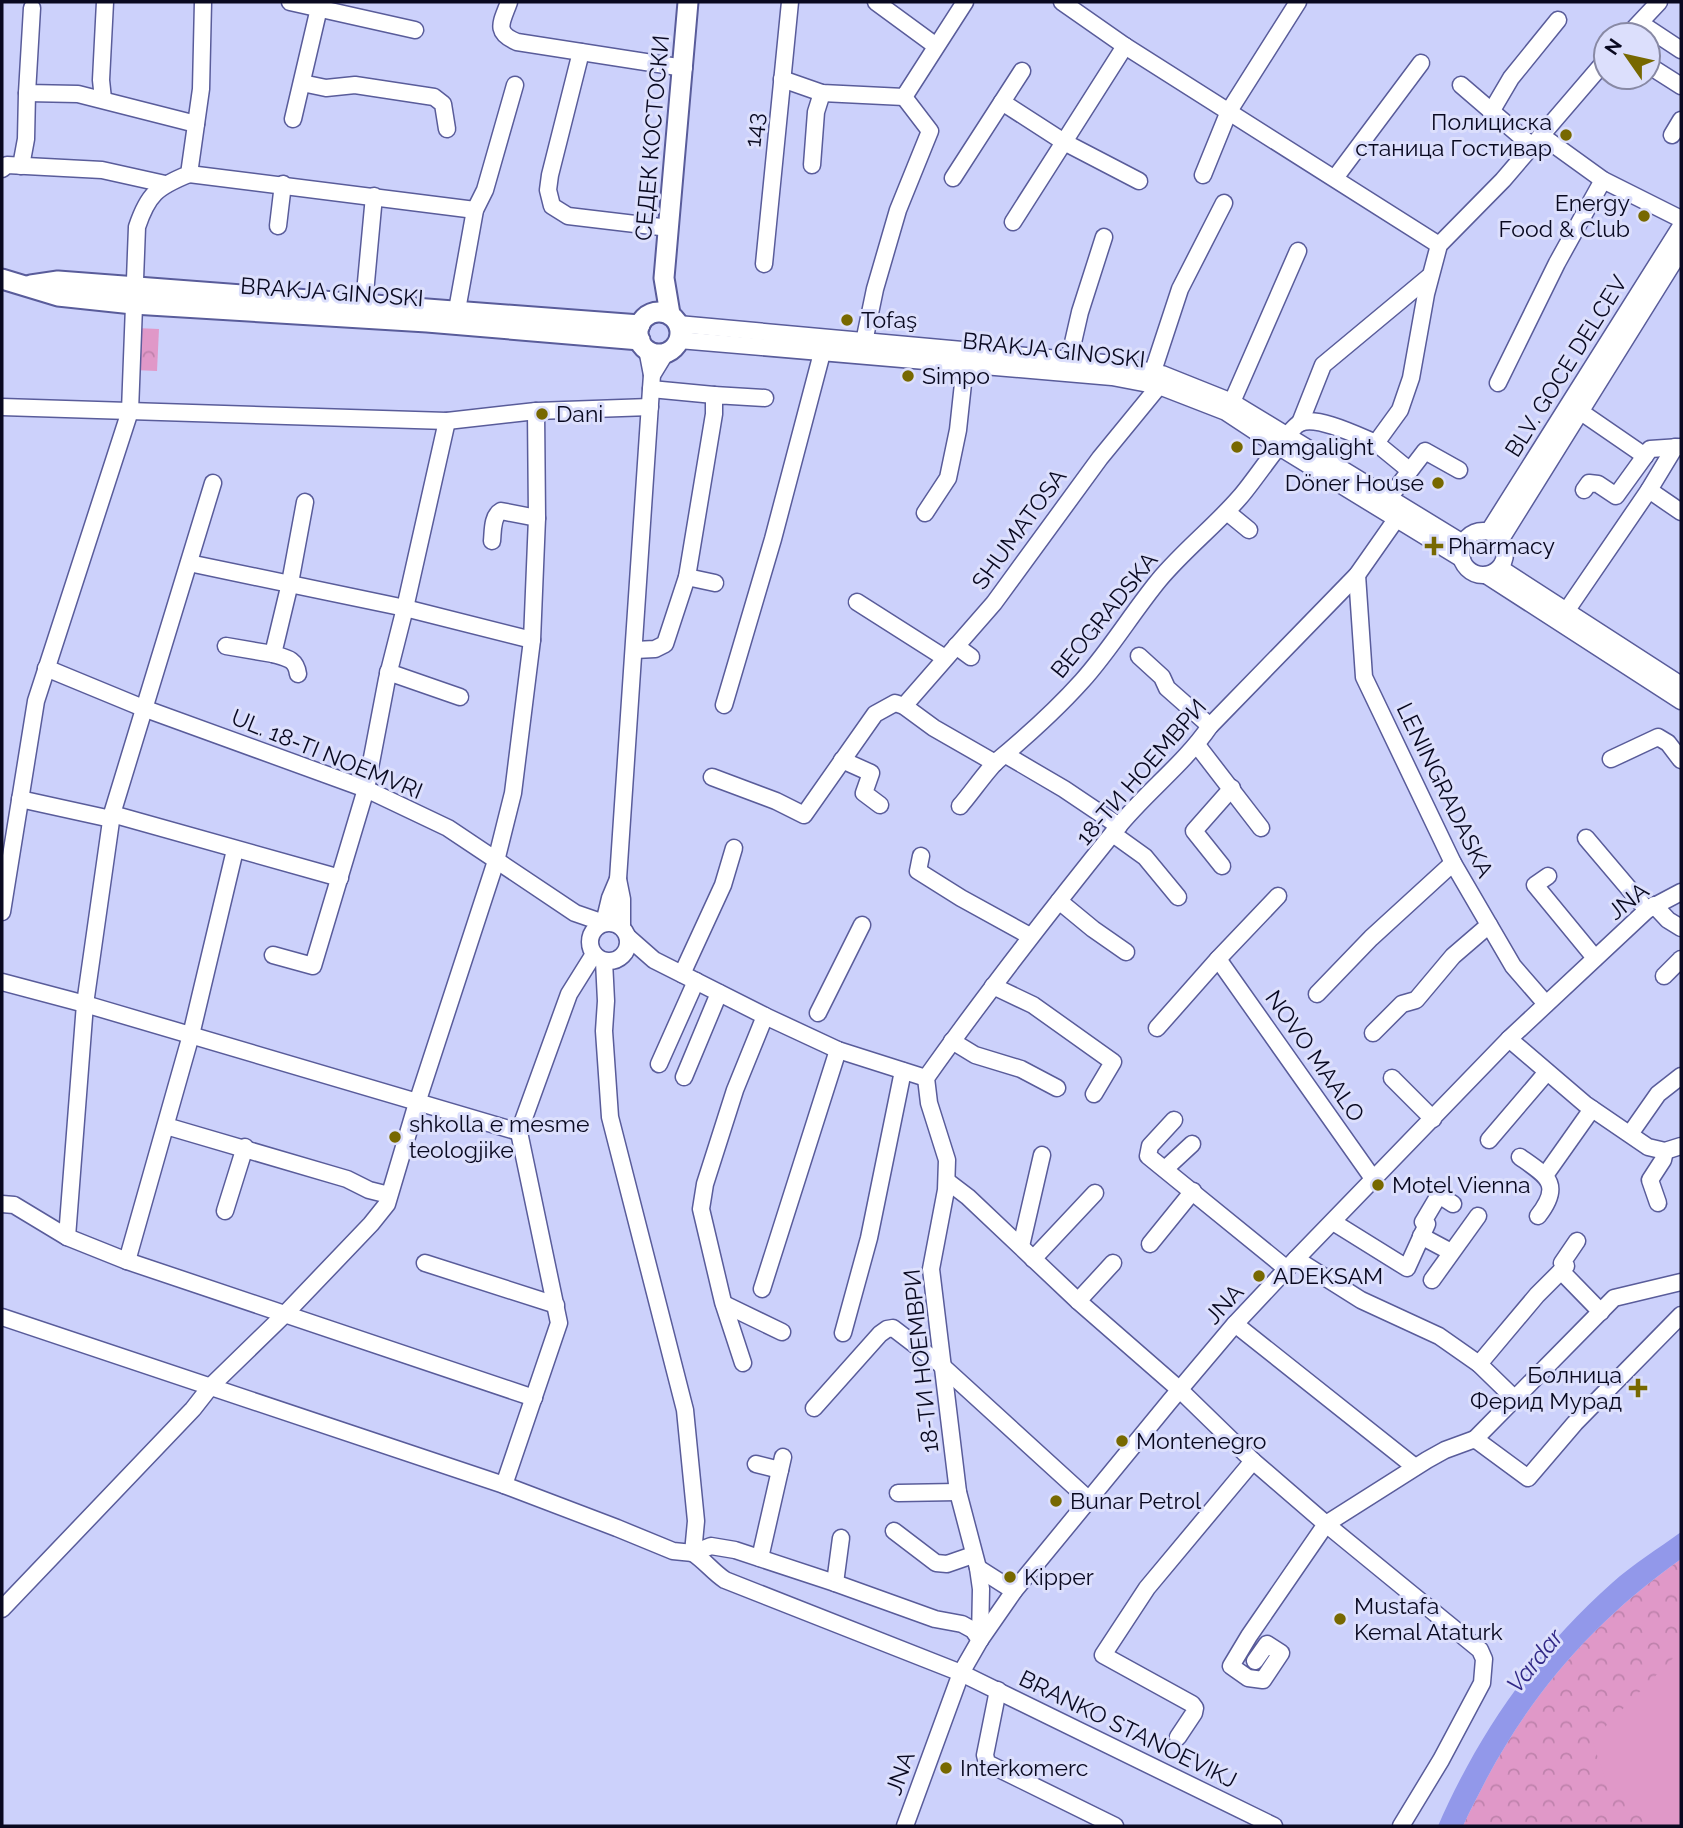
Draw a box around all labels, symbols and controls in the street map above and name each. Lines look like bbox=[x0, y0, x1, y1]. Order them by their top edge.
north arrow bbox=[1592, 21, 1662, 91]
street label: СЕДЕК КОСТОСКИ bbox=[629, 34, 674, 242]
text: N bbox=[1600, 34, 1626, 59]
place label: Полициска станица Гостивар bbox=[1355, 108, 1552, 161]
street label: 143 bbox=[738, 111, 769, 149]
marker: Полициска станица Гостивар bbox=[1558, 127, 1574, 143]
place label: Energy Food & Club bbox=[1499, 189, 1630, 242]
marker: Energy Food & Club bbox=[1636, 208, 1652, 224]
street label: BLV. GOCE DELCEV bbox=[1499, 270, 1632, 461]
street label: BRAKJA GINOSKI bbox=[239, 272, 425, 311]
place label: Tofaş bbox=[861, 306, 917, 333]
marker: Tofaş bbox=[839, 312, 855, 328]
street label: BRAKJA GINOSKI bbox=[961, 326, 1147, 373]
place label: Simpo bbox=[922, 362, 990, 389]
marker: Simpo bbox=[900, 368, 916, 384]
place label: Dani bbox=[556, 400, 603, 427]
marker: Dani bbox=[534, 406, 550, 422]
place label: Damgalight bbox=[1251, 433, 1375, 460]
marker: Damgalight bbox=[1229, 439, 1245, 455]
street label: SHUMATOSA bbox=[966, 463, 1072, 594]
place label: Döner House bbox=[1285, 469, 1424, 496]
marker: Döner House bbox=[1430, 475, 1446, 491]
place label: Pharmacy bbox=[1448, 532, 1555, 559]
marker: Pharmacy bbox=[1426, 538, 1442, 554]
street label: BEOGRADSKA bbox=[1045, 546, 1163, 683]
street label: 18-ТИ НОЕМВРИ bbox=[1070, 693, 1211, 850]
street label: LENINGRADASKA bbox=[1391, 698, 1500, 882]
street label: UL. 18-TI NOEMVRI bbox=[228, 703, 427, 804]
street label: JNA bbox=[1602, 876, 1654, 925]
street label: NOVO MAALO bbox=[1260, 985, 1371, 1126]
place label: shkolla e mesme teologjike bbox=[409, 1110, 589, 1163]
marker: shkolla e mesme teologjike bbox=[387, 1129, 403, 1145]
place label: Motel Vienna bbox=[1392, 1171, 1531, 1198]
marker: Motel Vienna bbox=[1370, 1177, 1386, 1193]
place label: ADEKSAM bbox=[1273, 1262, 1383, 1289]
street label: 18-ТИ НОЕМВРИ bbox=[897, 1268, 944, 1454]
marker: ADEKSAM bbox=[1251, 1268, 1267, 1284]
street label: JNA bbox=[1199, 1278, 1249, 1329]
place label: Болница Ферид Мурад bbox=[1470, 1361, 1622, 1414]
marker: Болница Ферид Мурад bbox=[1628, 1378, 1648, 1398]
place label: Montenegro bbox=[1136, 1427, 1266, 1454]
marker: Montenegro bbox=[1114, 1433, 1130, 1449]
place label: Bunar Petrol bbox=[1070, 1487, 1202, 1514]
marker: Bunar Petrol bbox=[1048, 1493, 1064, 1509]
place label: Kipper bbox=[1024, 1563, 1094, 1590]
marker: Kipper bbox=[1002, 1569, 1018, 1585]
place label: Mustafa Kemal Ataturk bbox=[1354, 1592, 1503, 1645]
marker: Mustafa Kemal Ataturk bbox=[1332, 1611, 1348, 1627]
water label: Vardar bbox=[1500, 1622, 1569, 1698]
street label: BRANKO STANOEVIKJ bbox=[1015, 1664, 1241, 1793]
street label: JNA bbox=[879, 1747, 920, 1798]
place label: Interkomerc bbox=[960, 1754, 1088, 1781]
marker: Interkomerc bbox=[938, 1760, 954, 1776]

